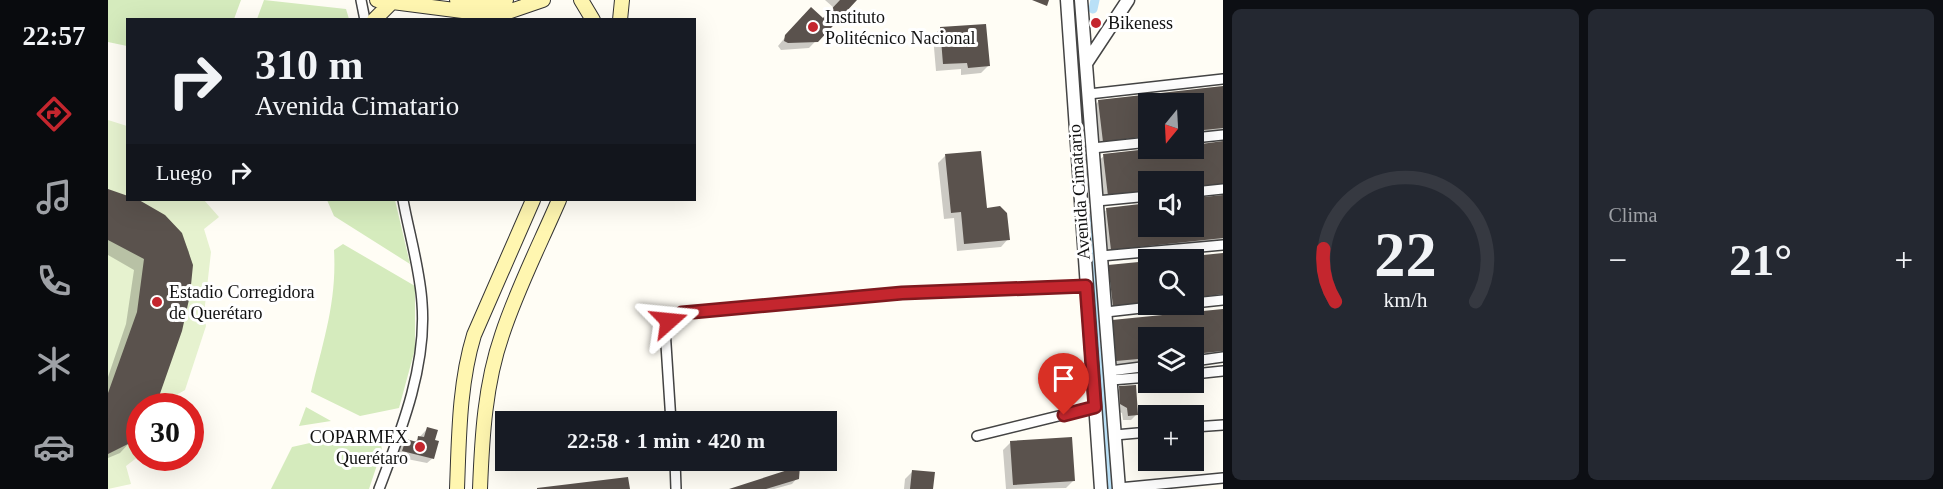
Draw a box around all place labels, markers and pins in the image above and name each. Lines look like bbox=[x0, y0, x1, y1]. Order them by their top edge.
place label: Instituto Politécnico Nacional bbox=[825, 7, 975, 48]
place label: Bikeness bbox=[1108, 13, 1173, 33]
marker: Bikeness bbox=[1089, 16, 1103, 30]
marker: Instituto Politécnico Nacional bbox=[806, 20, 820, 34]
place label: Estadio Corregidora de Querétaro bbox=[169, 282, 314, 323]
marker: Estadio Corregidora de Querétaro bbox=[150, 295, 164, 309]
pin bbox=[1038, 353, 1089, 415]
place label: COPARMEX Querétaro bbox=[310, 427, 408, 468]
marker: COPARMEX Querétaro bbox=[413, 440, 427, 454]

